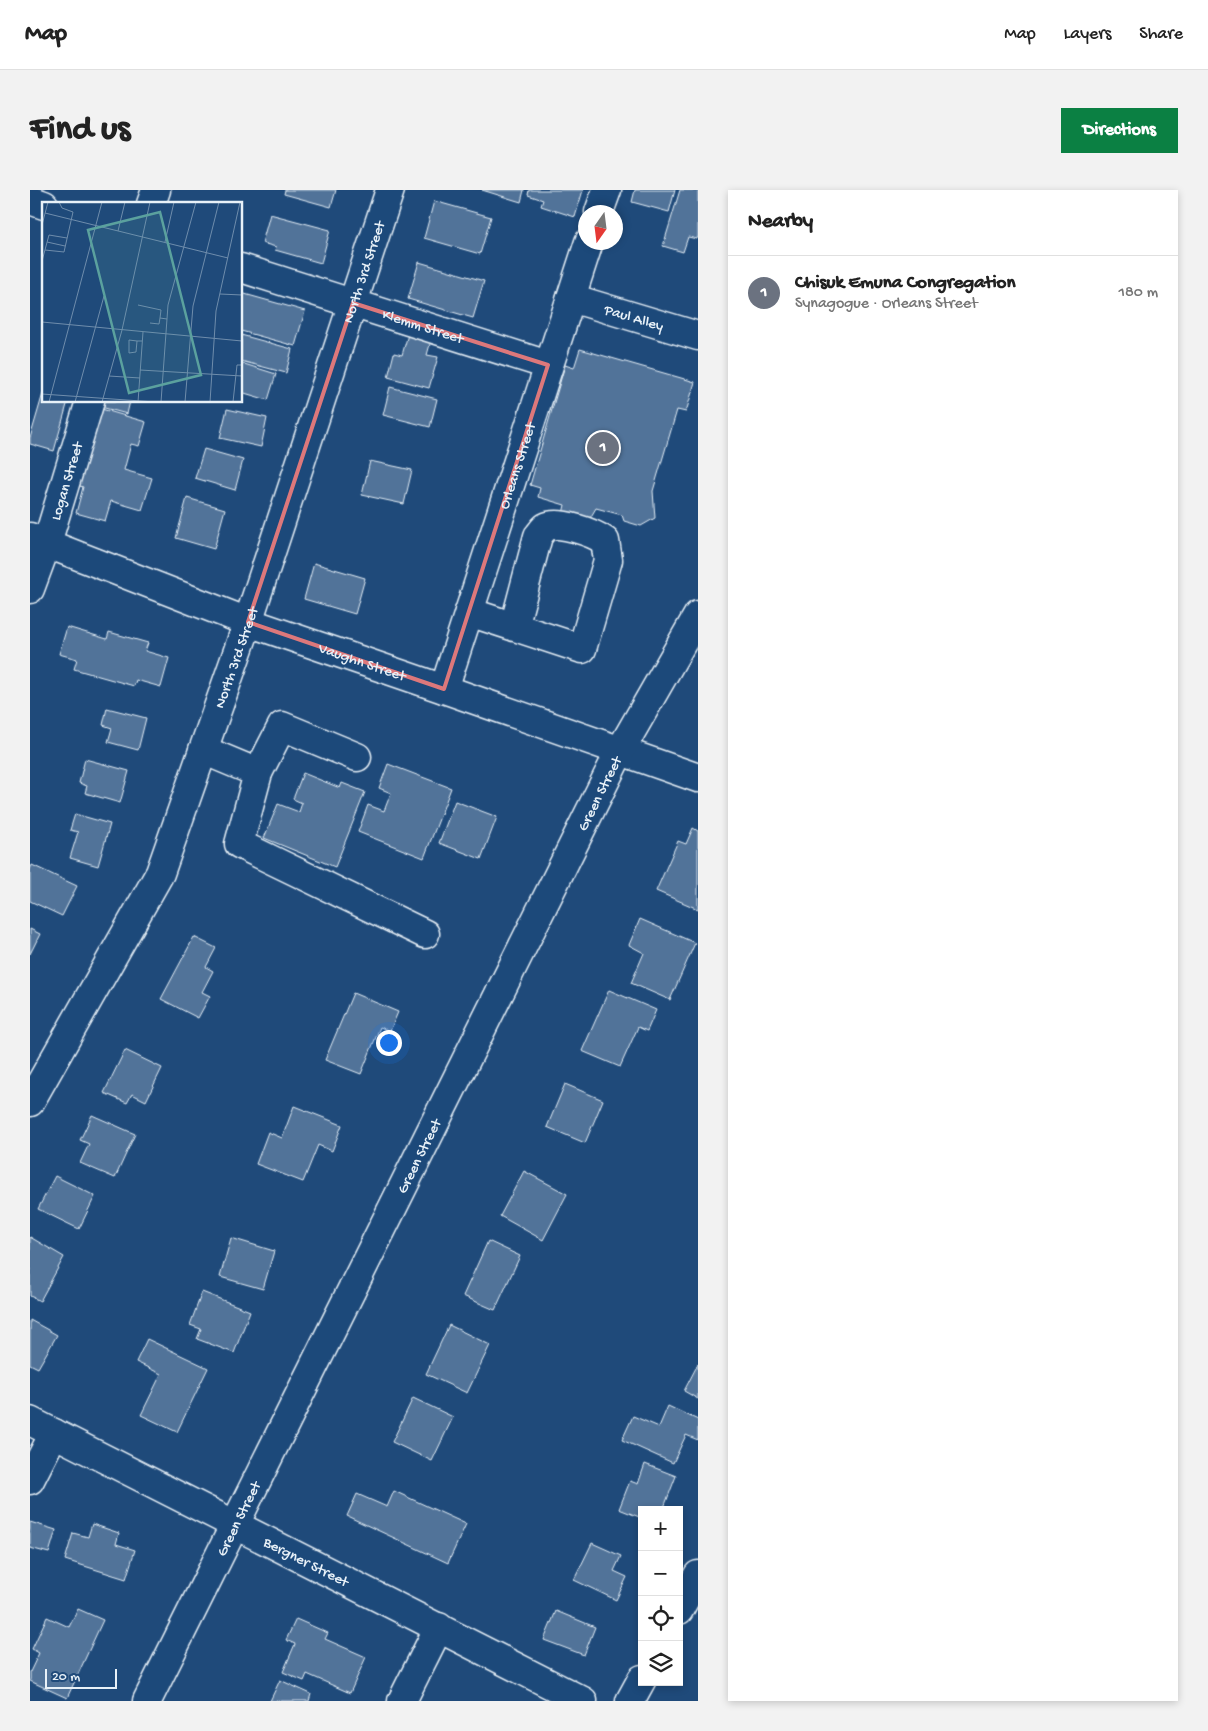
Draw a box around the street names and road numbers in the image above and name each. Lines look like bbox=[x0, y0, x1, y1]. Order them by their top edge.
street label: North 3rd Street bbox=[340, 217, 391, 326]
street label: Paul Alley bbox=[601, 301, 666, 336]
street label: Klemm Street bbox=[380, 306, 467, 349]
street label: Orleans Street bbox=[496, 419, 541, 512]
street label: Logan Street bbox=[47, 438, 89, 523]
street label: North 3rd Street bbox=[211, 603, 264, 711]
street label: Vaughn Street bbox=[315, 639, 410, 687]
street label: Green Street bbox=[575, 752, 628, 834]
street label: Green Street bbox=[394, 1115, 447, 1197]
street label: Green Street bbox=[214, 1477, 267, 1560]
street label: Bergner Street bbox=[259, 1533, 353, 1593]

